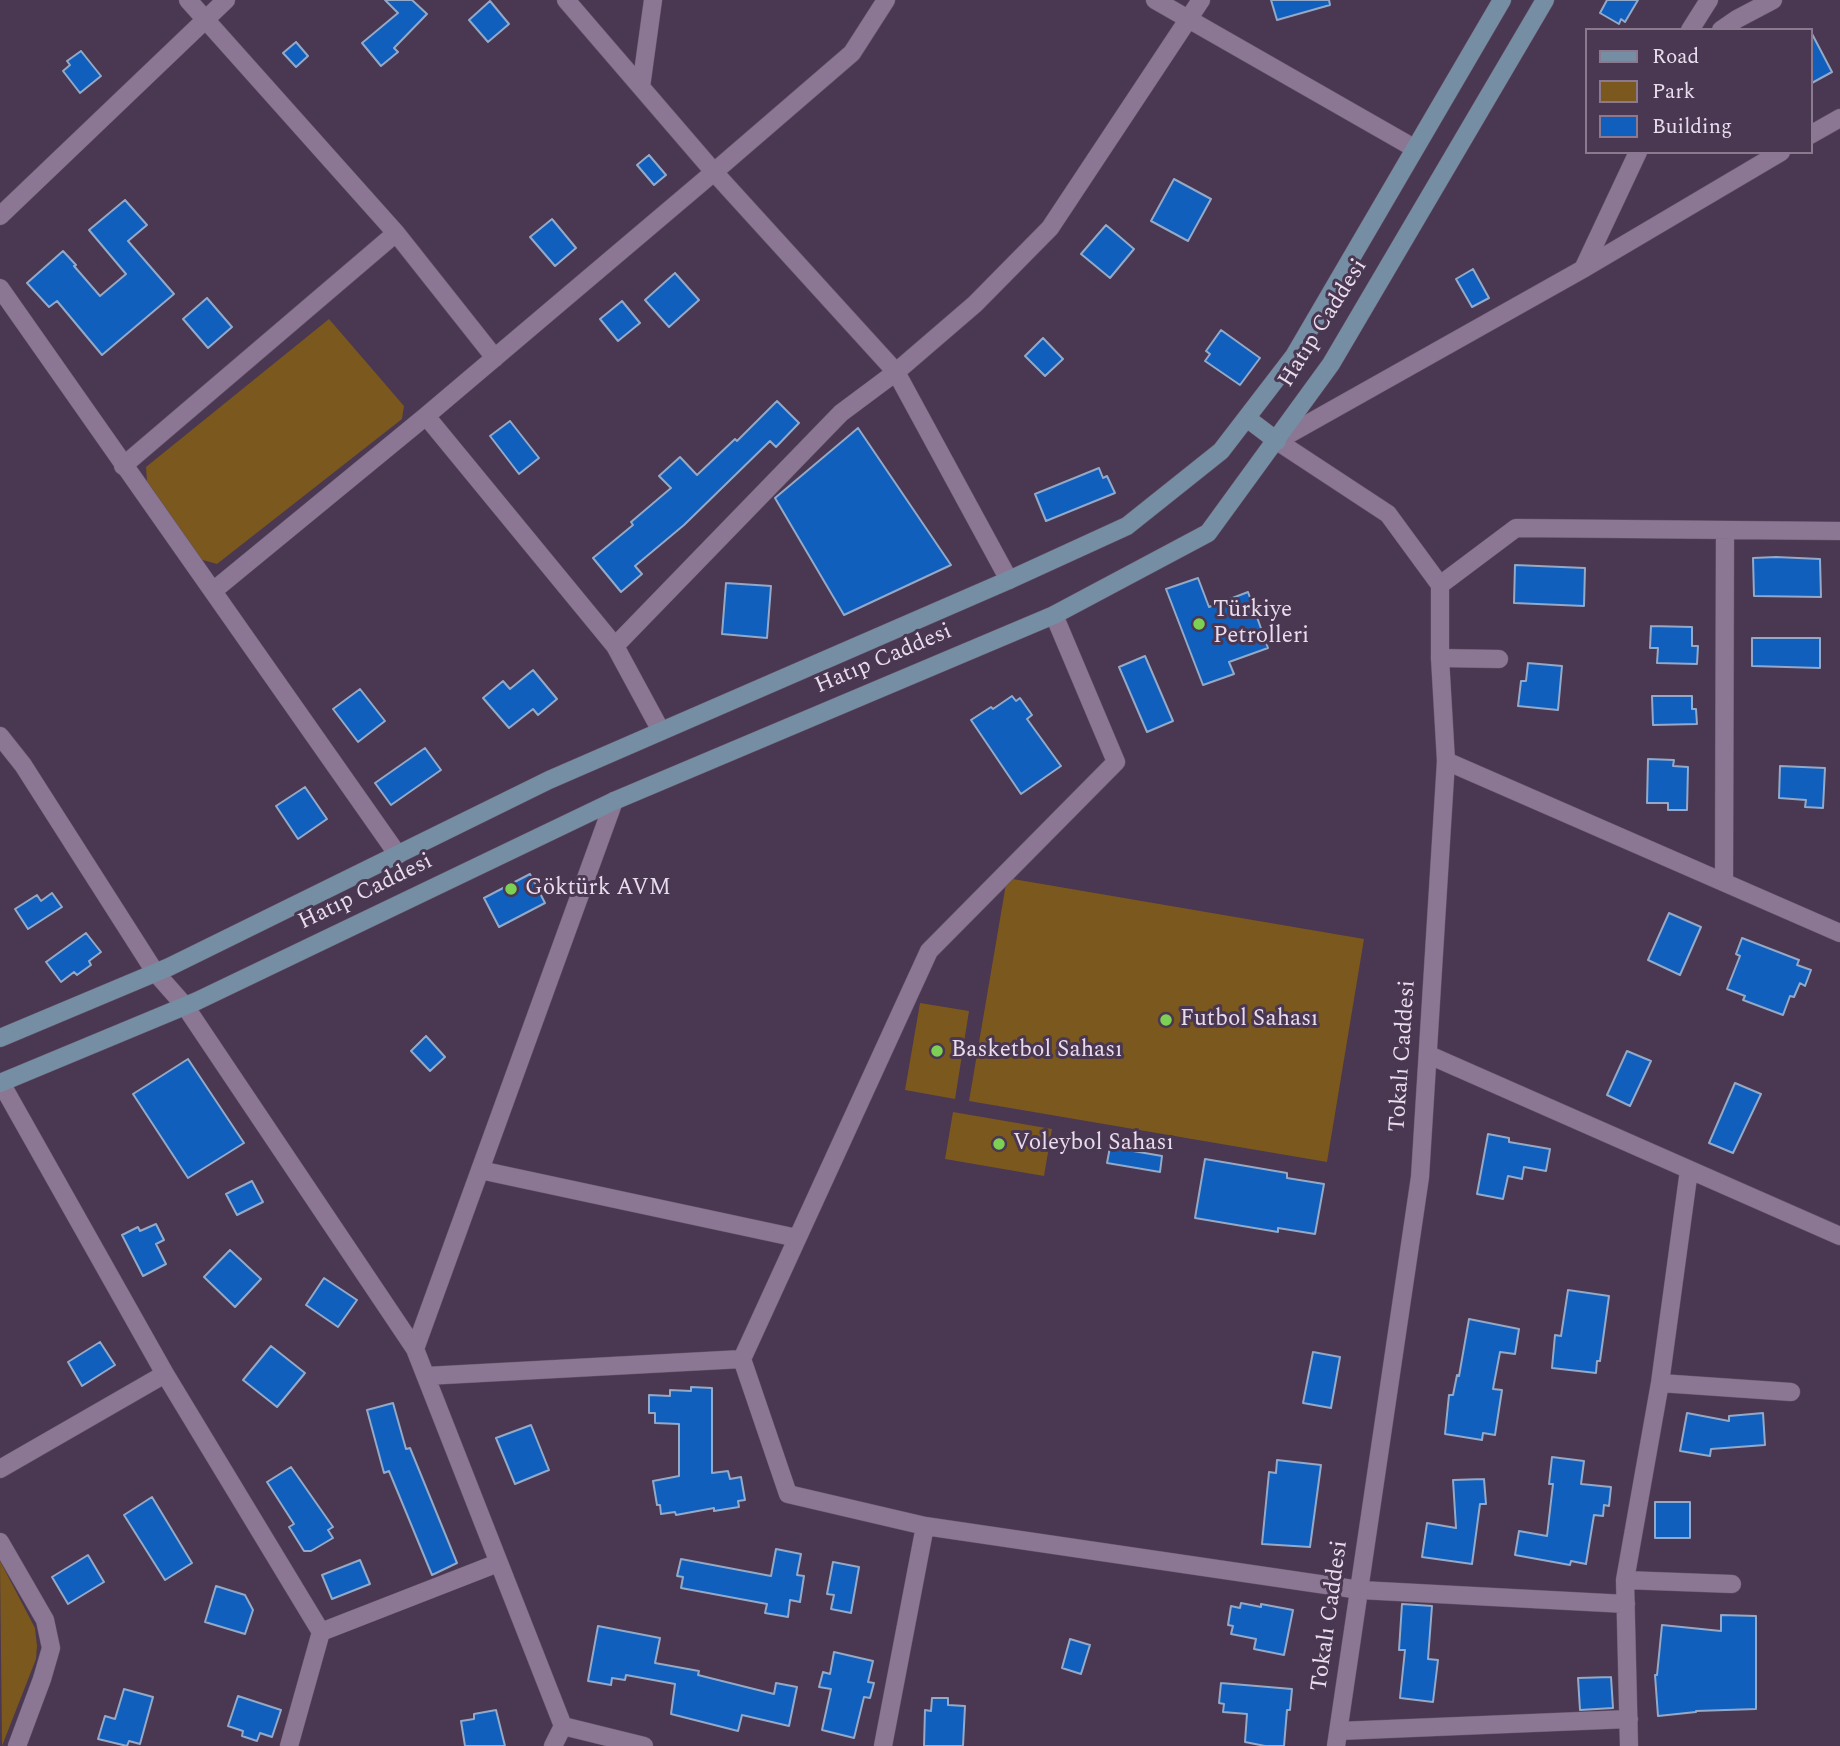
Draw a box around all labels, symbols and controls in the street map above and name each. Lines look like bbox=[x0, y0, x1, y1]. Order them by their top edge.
legend bbox=[1584, 28, 1812, 154]
text: Road bbox=[1652, 41, 1699, 73]
text: Park bbox=[1652, 76, 1695, 108]
text: Building bbox=[1652, 111, 1732, 143]
street label: Hatıp Caddesi bbox=[1274, 255, 1374, 393]
place label: Türkiye Petrolleri bbox=[1213, 597, 1309, 651]
marker: Türkiye Petrolleri bbox=[1191, 616, 1207, 632]
street label: Hatıp Caddesi bbox=[811, 619, 957, 701]
street label: Hatıp Caddesi bbox=[294, 849, 438, 937]
place label: Göktürk AVM bbox=[525, 875, 671, 903]
marker: Göktürk AVM bbox=[503, 881, 519, 897]
street label: Tokalı Caddesi bbox=[1385, 979, 1423, 1133]
place label: Futbol Sahası bbox=[1180, 1006, 1318, 1034]
marker: Futbol Sahası bbox=[1158, 1012, 1174, 1028]
place label: Basketbol Sahası bbox=[951, 1037, 1122, 1065]
marker: Basketbol Sahası bbox=[929, 1043, 945, 1059]
place label: Voleybol Sahası bbox=[1013, 1130, 1174, 1158]
marker: Voleybol Sahası bbox=[991, 1136, 1007, 1152]
street label: Tokalı Caddesi bbox=[1307, 1539, 1355, 1693]

